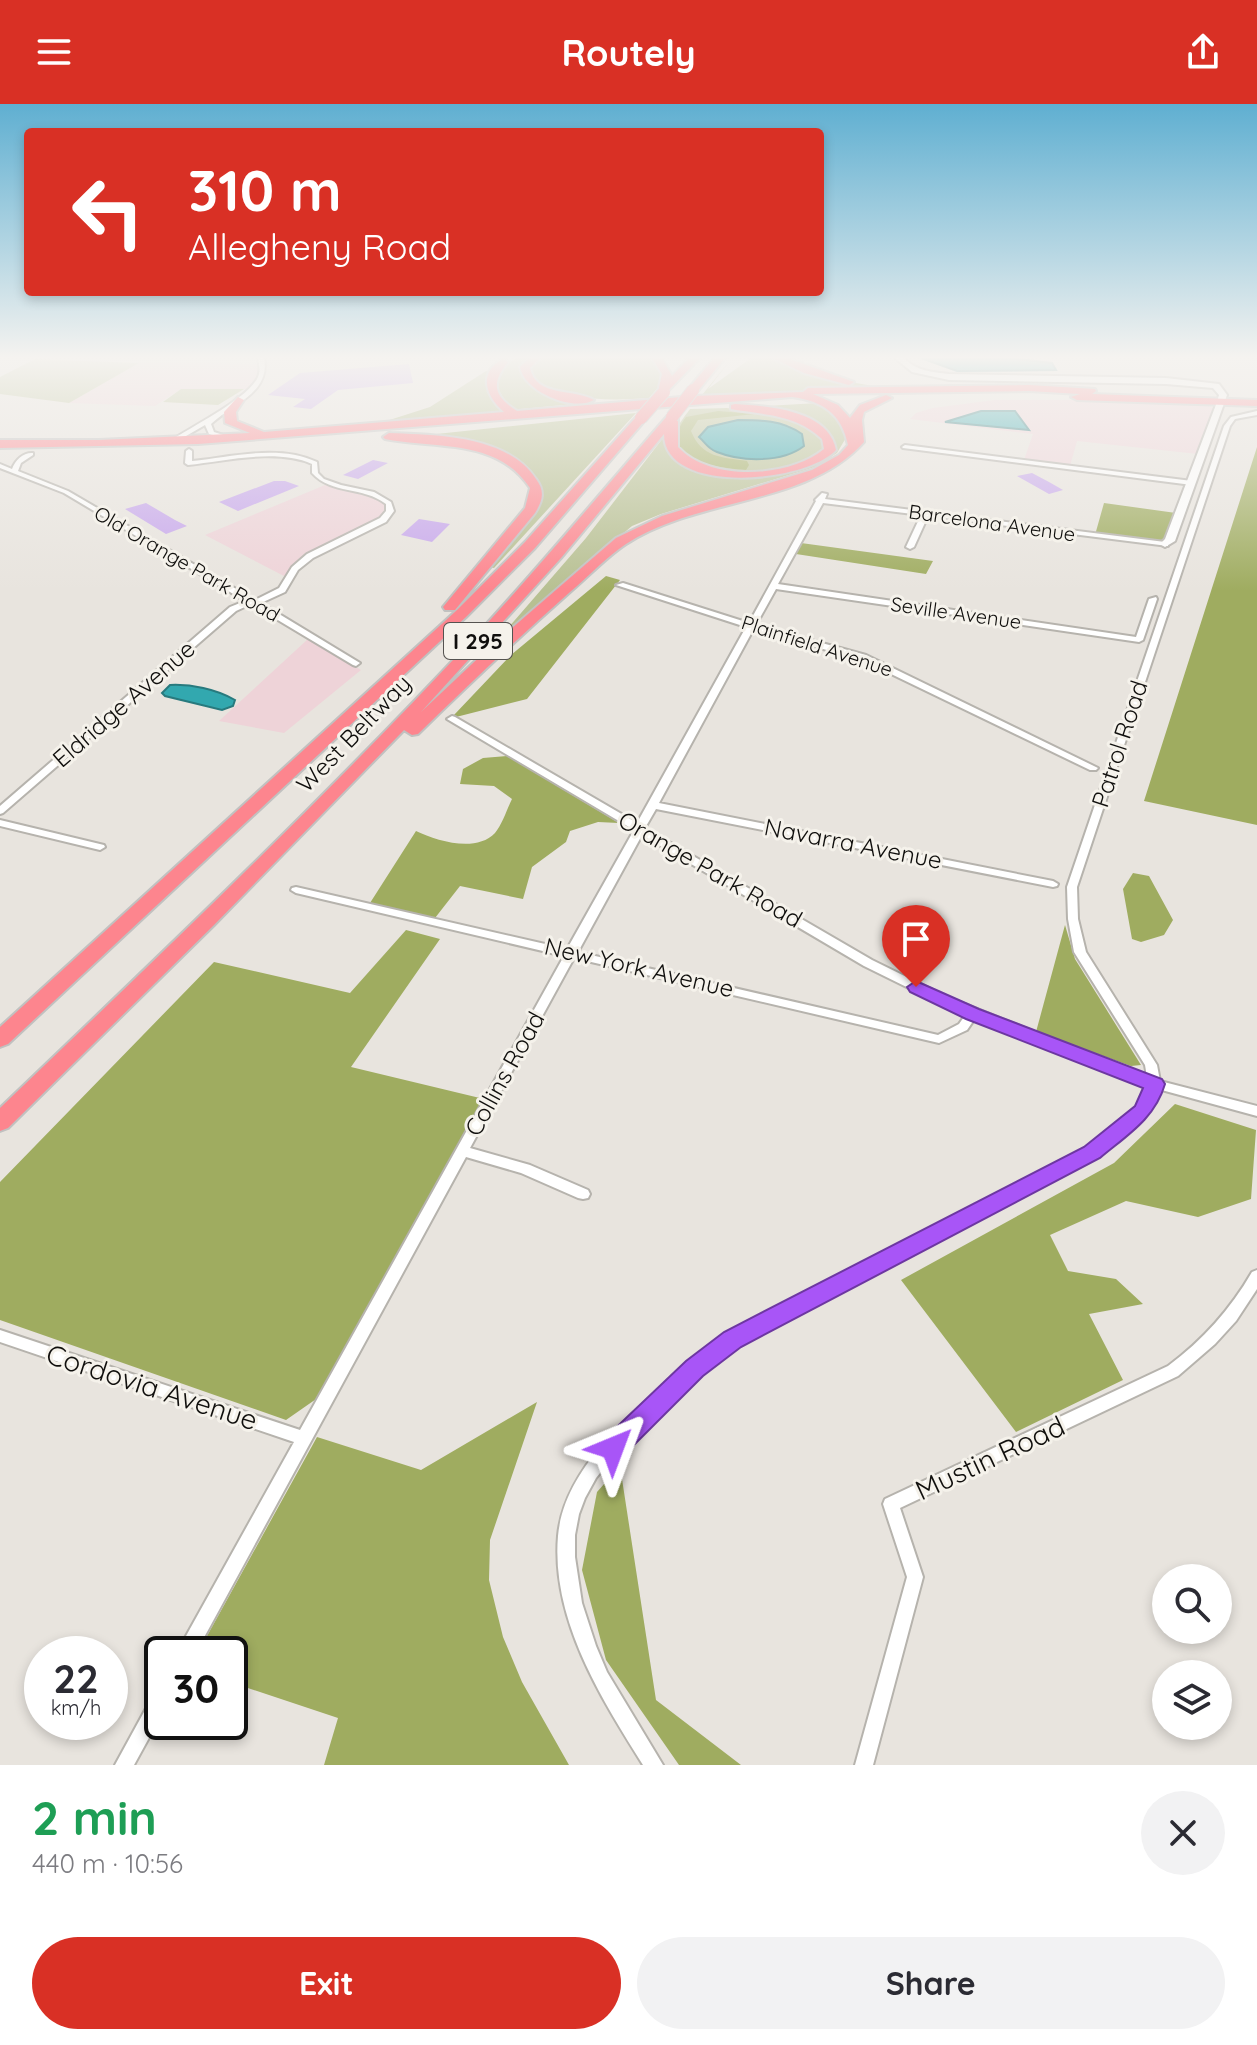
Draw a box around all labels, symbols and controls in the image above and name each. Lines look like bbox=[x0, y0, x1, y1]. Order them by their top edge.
icon: menu bbox=[32, 30, 76, 74]
text: Routely bbox=[561, 30, 696, 75]
icon: share bbox=[1181, 30, 1225, 74]
text: 310 m bbox=[188, 155, 342, 225]
icon: left bbox=[56, 160, 160, 264]
text: Allegheny Road bbox=[188, 224, 451, 269]
street label: Barcelona Avenue bbox=[907, 498, 1077, 547]
street label: Old Orange Park Road bbox=[90, 500, 284, 627]
street label: Seville Avenue bbox=[889, 591, 1023, 634]
street label: Plainfield Avenue bbox=[738, 609, 896, 682]
road number: I 295 bbox=[444, 623, 512, 659]
street label: Eldridge Avenue bbox=[46, 633, 201, 773]
street label: West Beltway bbox=[290, 668, 417, 799]
street label: Patrol Road bbox=[1084, 676, 1154, 811]
street label: Orange Park Road bbox=[613, 804, 808, 934]
street label: Navarra Avenue bbox=[762, 811, 945, 875]
pin bbox=[882, 905, 950, 987]
icon: arrive bbox=[894, 917, 938, 961]
street label: New York Avenue bbox=[542, 931, 737, 1003]
street label: Collins Road bbox=[458, 1006, 551, 1141]
street label: Cordovia Avenue bbox=[42, 1336, 262, 1437]
position arrow bbox=[571, 1406, 655, 1490]
street label: Mustin Road bbox=[909, 1408, 1070, 1507]
map controls bbox=[1152, 1564, 1232, 1740]
button: search bbox=[1152, 1564, 1232, 1644]
speed limit sign: 30 bbox=[144, 1636, 248, 1740]
text: 22 bbox=[53, 1653, 99, 1703]
button: layers bbox=[1152, 1660, 1232, 1740]
text: km/h bbox=[51, 1695, 101, 1720]
text: 2 min bbox=[32, 1787, 157, 1847]
button: close bbox=[1141, 1791, 1225, 1875]
text: 440 m · 10:56 bbox=[32, 1847, 183, 1880]
button: Exit bbox=[32, 1937, 621, 2029]
button: Share bbox=[637, 1937, 1225, 2029]

